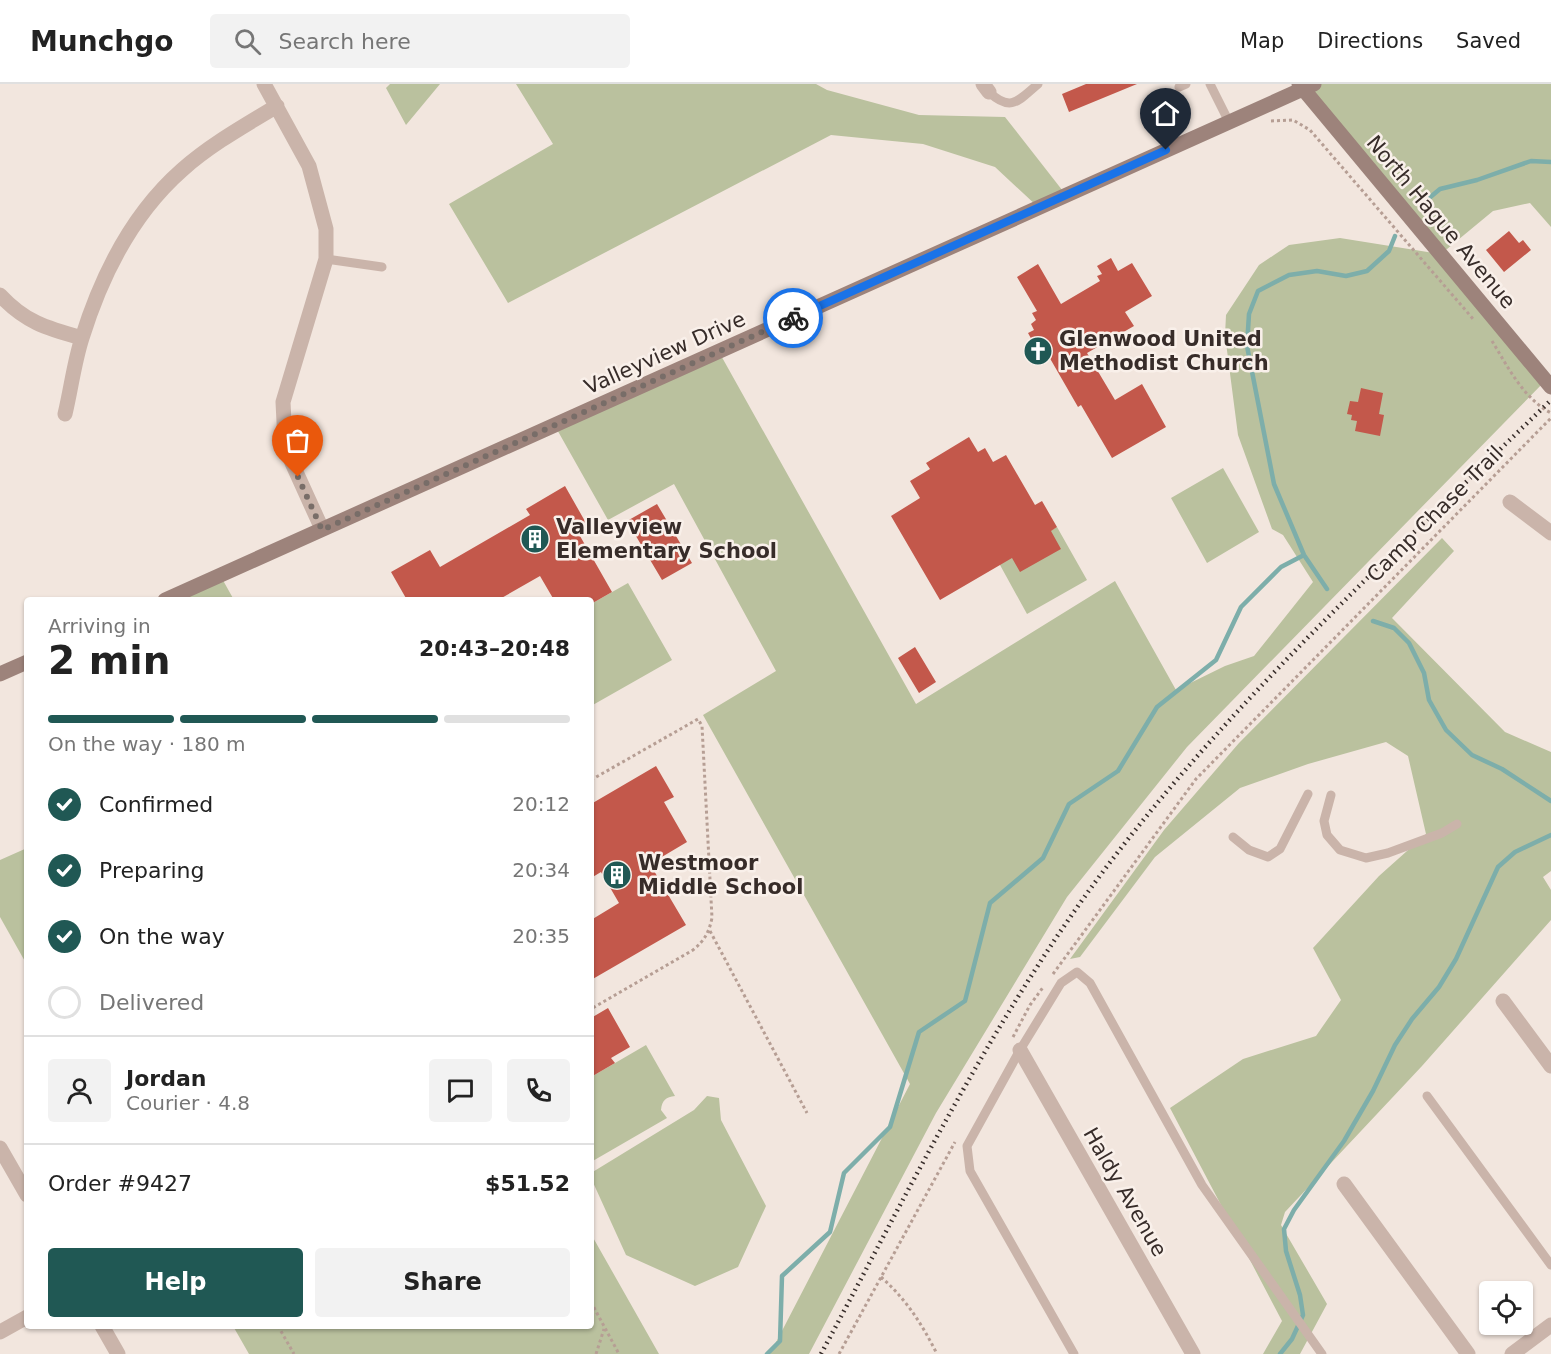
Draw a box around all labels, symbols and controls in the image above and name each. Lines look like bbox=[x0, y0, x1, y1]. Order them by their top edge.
search box bbox=[210, 14, 630, 68]
text: Munchgo bbox=[30, 25, 174, 58]
icon: search bbox=[231, 25, 264, 58]
text: Search here bbox=[279, 29, 411, 54]
text: Map bbox=[1240, 29, 1284, 53]
text: Directions bbox=[1317, 29, 1423, 53]
text: Saved bbox=[1456, 29, 1521, 53]
pin bbox=[1140, 88, 1191, 150]
icon: home bbox=[1149, 97, 1182, 130]
street label: North Hague Avenue bbox=[1362, 131, 1520, 313]
courier bbox=[763, 288, 823, 348]
icon: bike bbox=[777, 302, 810, 335]
street label: Valleyview Drive bbox=[581, 307, 749, 399]
place label: Glenwood United Methodist Church bbox=[1059, 327, 1269, 375]
church icon: Glenwood United Methodist Church bbox=[1022, 335, 1054, 367]
pin bbox=[272, 415, 323, 477]
icon: bag bbox=[281, 424, 314, 457]
street label: Camp Chase Trail bbox=[1362, 441, 1508, 587]
place label: Valleyview Elementary School bbox=[556, 515, 777, 563]
building icon: Valleyview Elementary School bbox=[519, 523, 551, 555]
text: Arriving in bbox=[48, 614, 151, 638]
text: 20:43–20:48 bbox=[419, 636, 570, 661]
text: 2 min bbox=[48, 638, 170, 683]
text: On the way · 180 m bbox=[48, 732, 246, 756]
icon: check bbox=[48, 788, 81, 821]
text: Confirmed bbox=[99, 792, 213, 817]
text: 20:12 bbox=[512, 792, 570, 816]
place label: Westmoor Middle School bbox=[638, 851, 804, 899]
icon: check bbox=[48, 854, 81, 887]
text: Preparing bbox=[99, 858, 205, 883]
text: 20:34 bbox=[512, 858, 570, 882]
building icon: Westmoor Middle School bbox=[601, 859, 633, 891]
icon: check bbox=[48, 920, 81, 953]
text: On the way bbox=[99, 924, 225, 949]
text: 20:35 bbox=[512, 924, 570, 948]
text: Delivered bbox=[99, 990, 204, 1015]
button: person bbox=[48, 1059, 111, 1122]
button: chat bbox=[429, 1059, 492, 1122]
button: phone bbox=[507, 1059, 570, 1122]
text: Jordan bbox=[126, 1066, 206, 1091]
text: Courier · 4.8 bbox=[126, 1091, 250, 1115]
street label: Haldy Avenue bbox=[1078, 1123, 1172, 1261]
text: Order #9427 bbox=[48, 1171, 192, 1196]
text: $51.52 bbox=[485, 1171, 570, 1196]
button: Help bbox=[48, 1248, 303, 1317]
button: Share bbox=[315, 1248, 570, 1317]
map controls bbox=[1479, 1281, 1533, 1335]
button: locate bbox=[1479, 1281, 1533, 1335]

